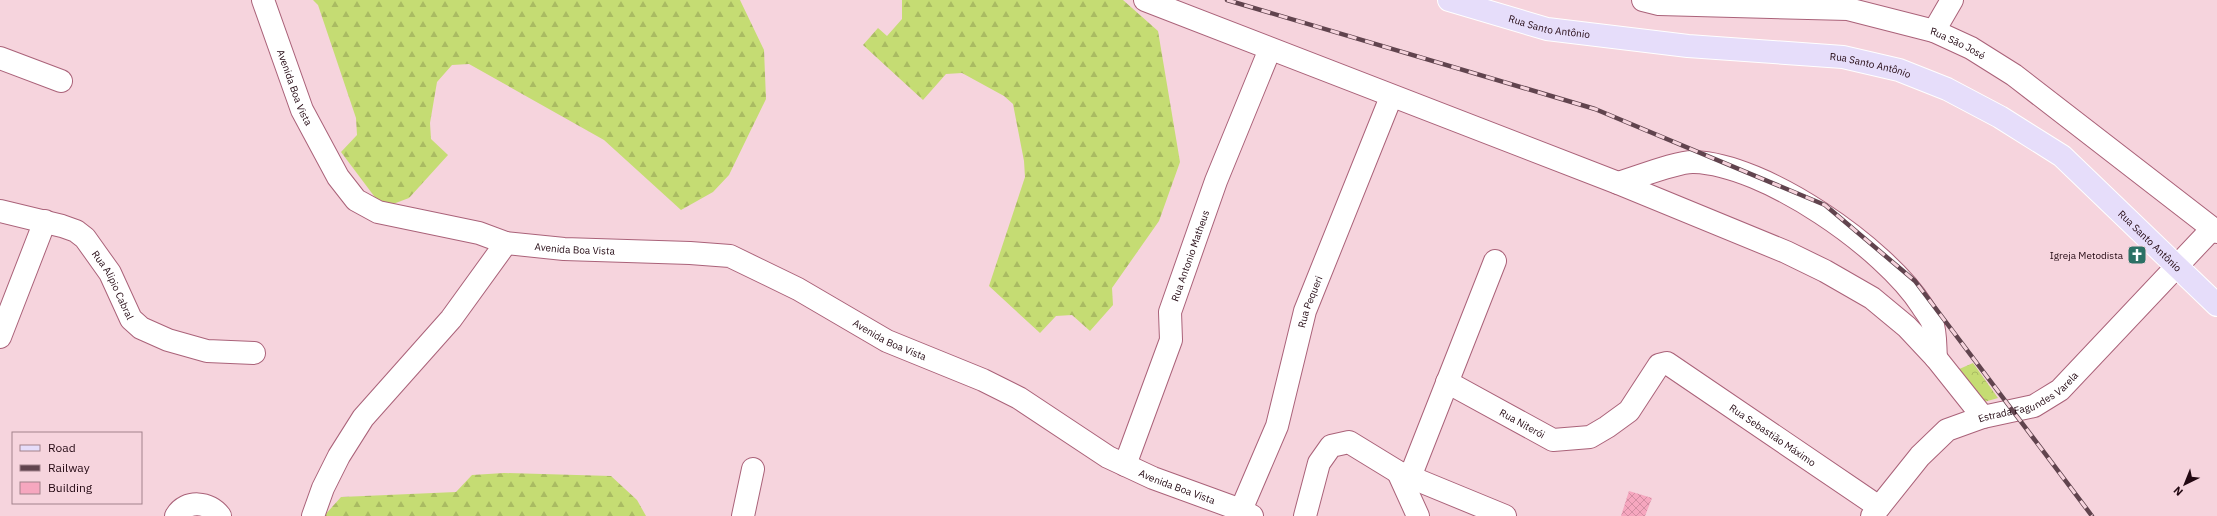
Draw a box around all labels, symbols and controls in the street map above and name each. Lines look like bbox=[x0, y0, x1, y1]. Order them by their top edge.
street label: Rua Santo Antônio bbox=[1507, 12, 1591, 41]
street label: Rua São José bbox=[1929, 24, 1988, 63]
street label: Avenida Boa Vista bbox=[274, 48, 315, 128]
street label: Rua Santo Antônio bbox=[1829, 50, 1913, 81]
street label: Rua Santo Antônio bbox=[2115, 207, 2184, 275]
street label: Rua Antonio Matheus bbox=[1168, 208, 1212, 303]
street label: Avenida Boa Vista bbox=[534, 240, 616, 258]
church icon: Igreja Metodista bbox=[2126, 244, 2148, 266]
street label: Rua Alipio Cabral bbox=[89, 248, 136, 322]
place label: Igreja Metodista bbox=[2050, 249, 2124, 262]
street label: Rua Pequeri bbox=[1295, 274, 1325, 329]
street label: Avenida Boa Vista bbox=[850, 316, 929, 364]
street label: Estrada Fagundes Varela bbox=[1976, 369, 2081, 425]
street label: Rua Sebastião Máximo bbox=[1727, 401, 1819, 470]
street label: Rua Niterói bbox=[1497, 406, 1547, 441]
legend bbox=[12, 432, 142, 504]
text: Road bbox=[48, 440, 76, 455]
text: Railway bbox=[48, 460, 90, 475]
north arrow bbox=[2165, 464, 2205, 504]
street label: Avenida Boa Vista bbox=[1137, 466, 1217, 507]
text: Building bbox=[48, 480, 93, 495]
text: N bbox=[2170, 483, 2186, 499]

